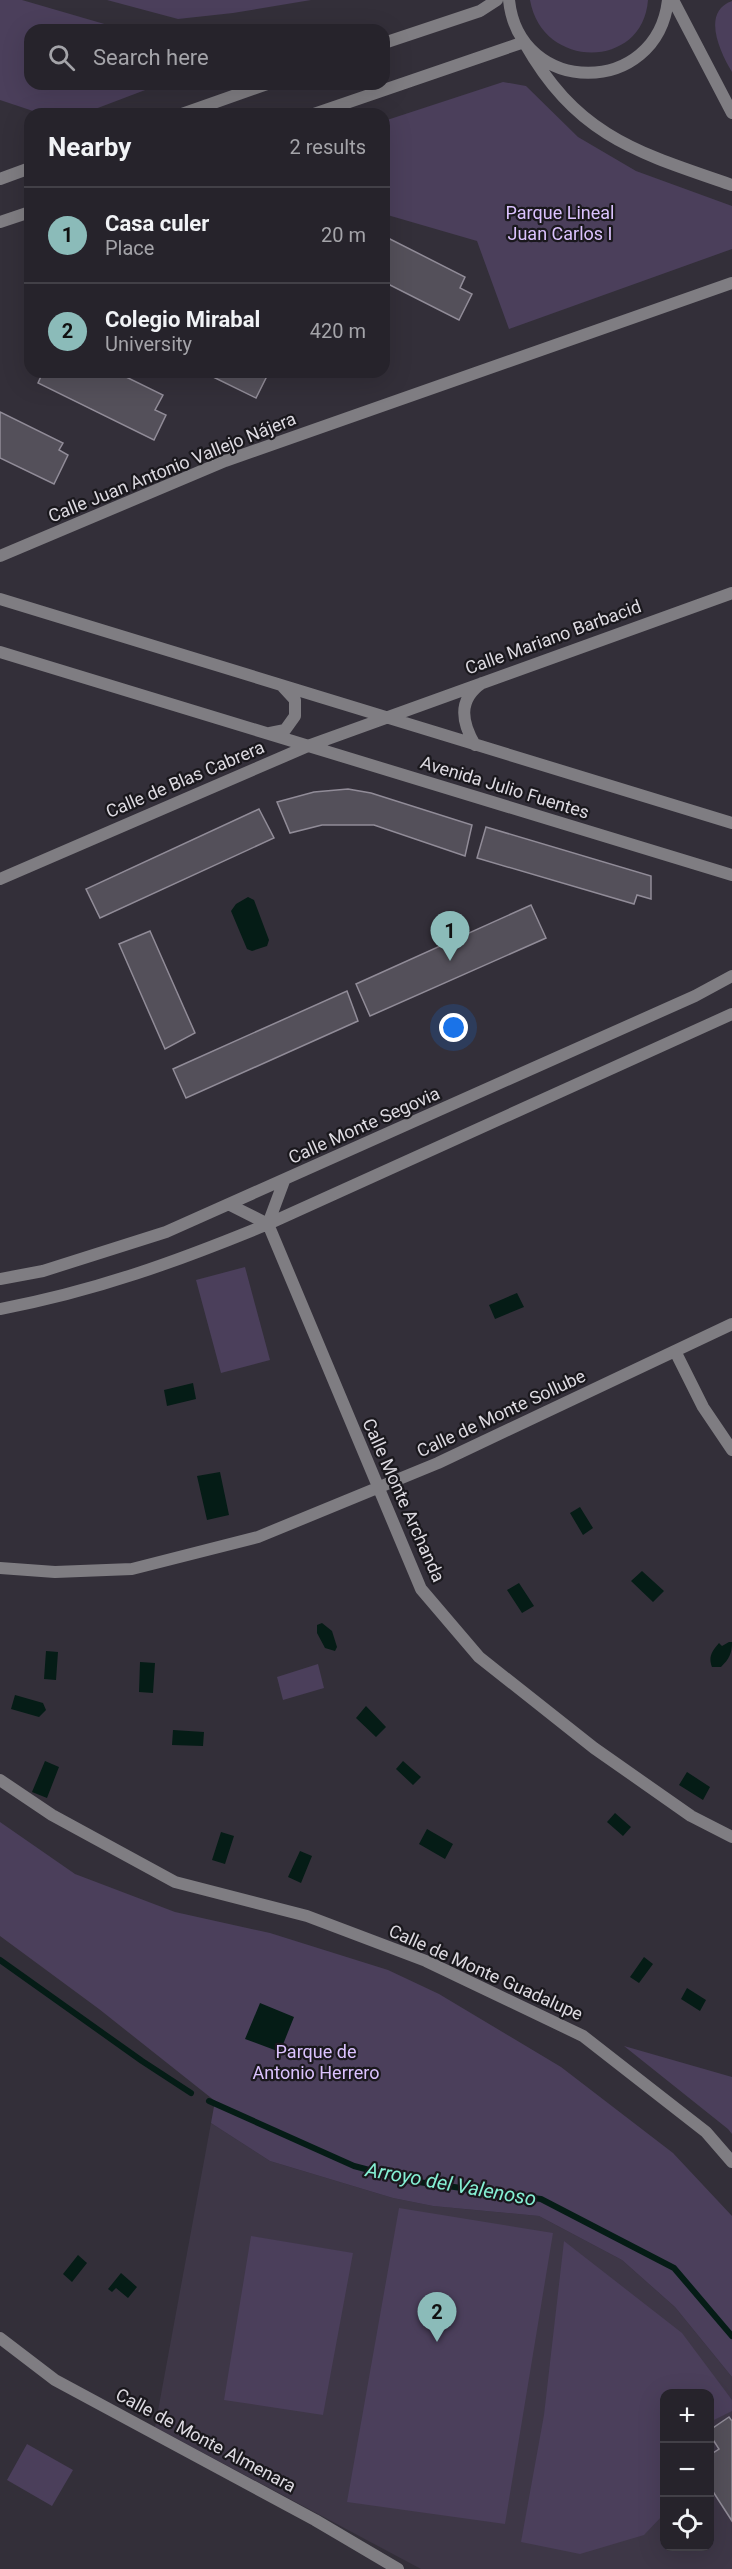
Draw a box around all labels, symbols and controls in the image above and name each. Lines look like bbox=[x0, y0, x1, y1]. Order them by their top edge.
search box bbox=[24, 24, 390, 90]
icon: search bbox=[45, 41, 78, 74]
text: Search here bbox=[93, 45, 209, 70]
text: Nearby bbox=[48, 132, 131, 162]
text: 2 results bbox=[290, 135, 366, 159]
park label: Parque Lineal Juan Carlos I bbox=[506, 202, 614, 244]
text: Casa culer bbox=[105, 211, 209, 236]
text: 1 bbox=[62, 223, 73, 247]
text: 20 m bbox=[321, 223, 366, 247]
text: Place bbox=[105, 236, 154, 260]
text: Colegio Mirabal bbox=[105, 307, 260, 332]
text: 2 bbox=[62, 319, 73, 343]
text: 420 m bbox=[310, 319, 366, 343]
text: University bbox=[105, 332, 192, 356]
street label: Calle Juan Antonio Vallejo Nájera bbox=[45, 408, 299, 526]
street label: Calle Mariano Barbacid bbox=[462, 595, 644, 679]
street label: Calle de Blas Cabrera bbox=[103, 736, 267, 822]
street label: Avenida Julio Fuentes bbox=[418, 751, 592, 823]
pin: 1 bbox=[430, 912, 470, 961]
your location bbox=[439, 1013, 468, 1042]
street label: Calle Monte Segovia bbox=[285, 1082, 443, 1168]
street label: Calle de Monte Sollube bbox=[413, 1365, 589, 1461]
street label: Calle Monte Archanda bbox=[358, 1415, 450, 1585]
street label: Calle de Monte Guadalupe bbox=[386, 1920, 586, 2024]
park label: Parque de Antonio Herrero bbox=[253, 2041, 379, 2083]
water label: Arroyo del Valenoso bbox=[363, 2157, 538, 2211]
pin: 2 bbox=[418, 2292, 456, 2342]
street label: Calle de Monte Almenara bbox=[112, 2384, 300, 2496]
map controls bbox=[660, 2389, 714, 2551]
button: + bbox=[660, 2389, 714, 2443]
button: − bbox=[660, 2443, 714, 2497]
button: locate bbox=[660, 2497, 714, 2551]

